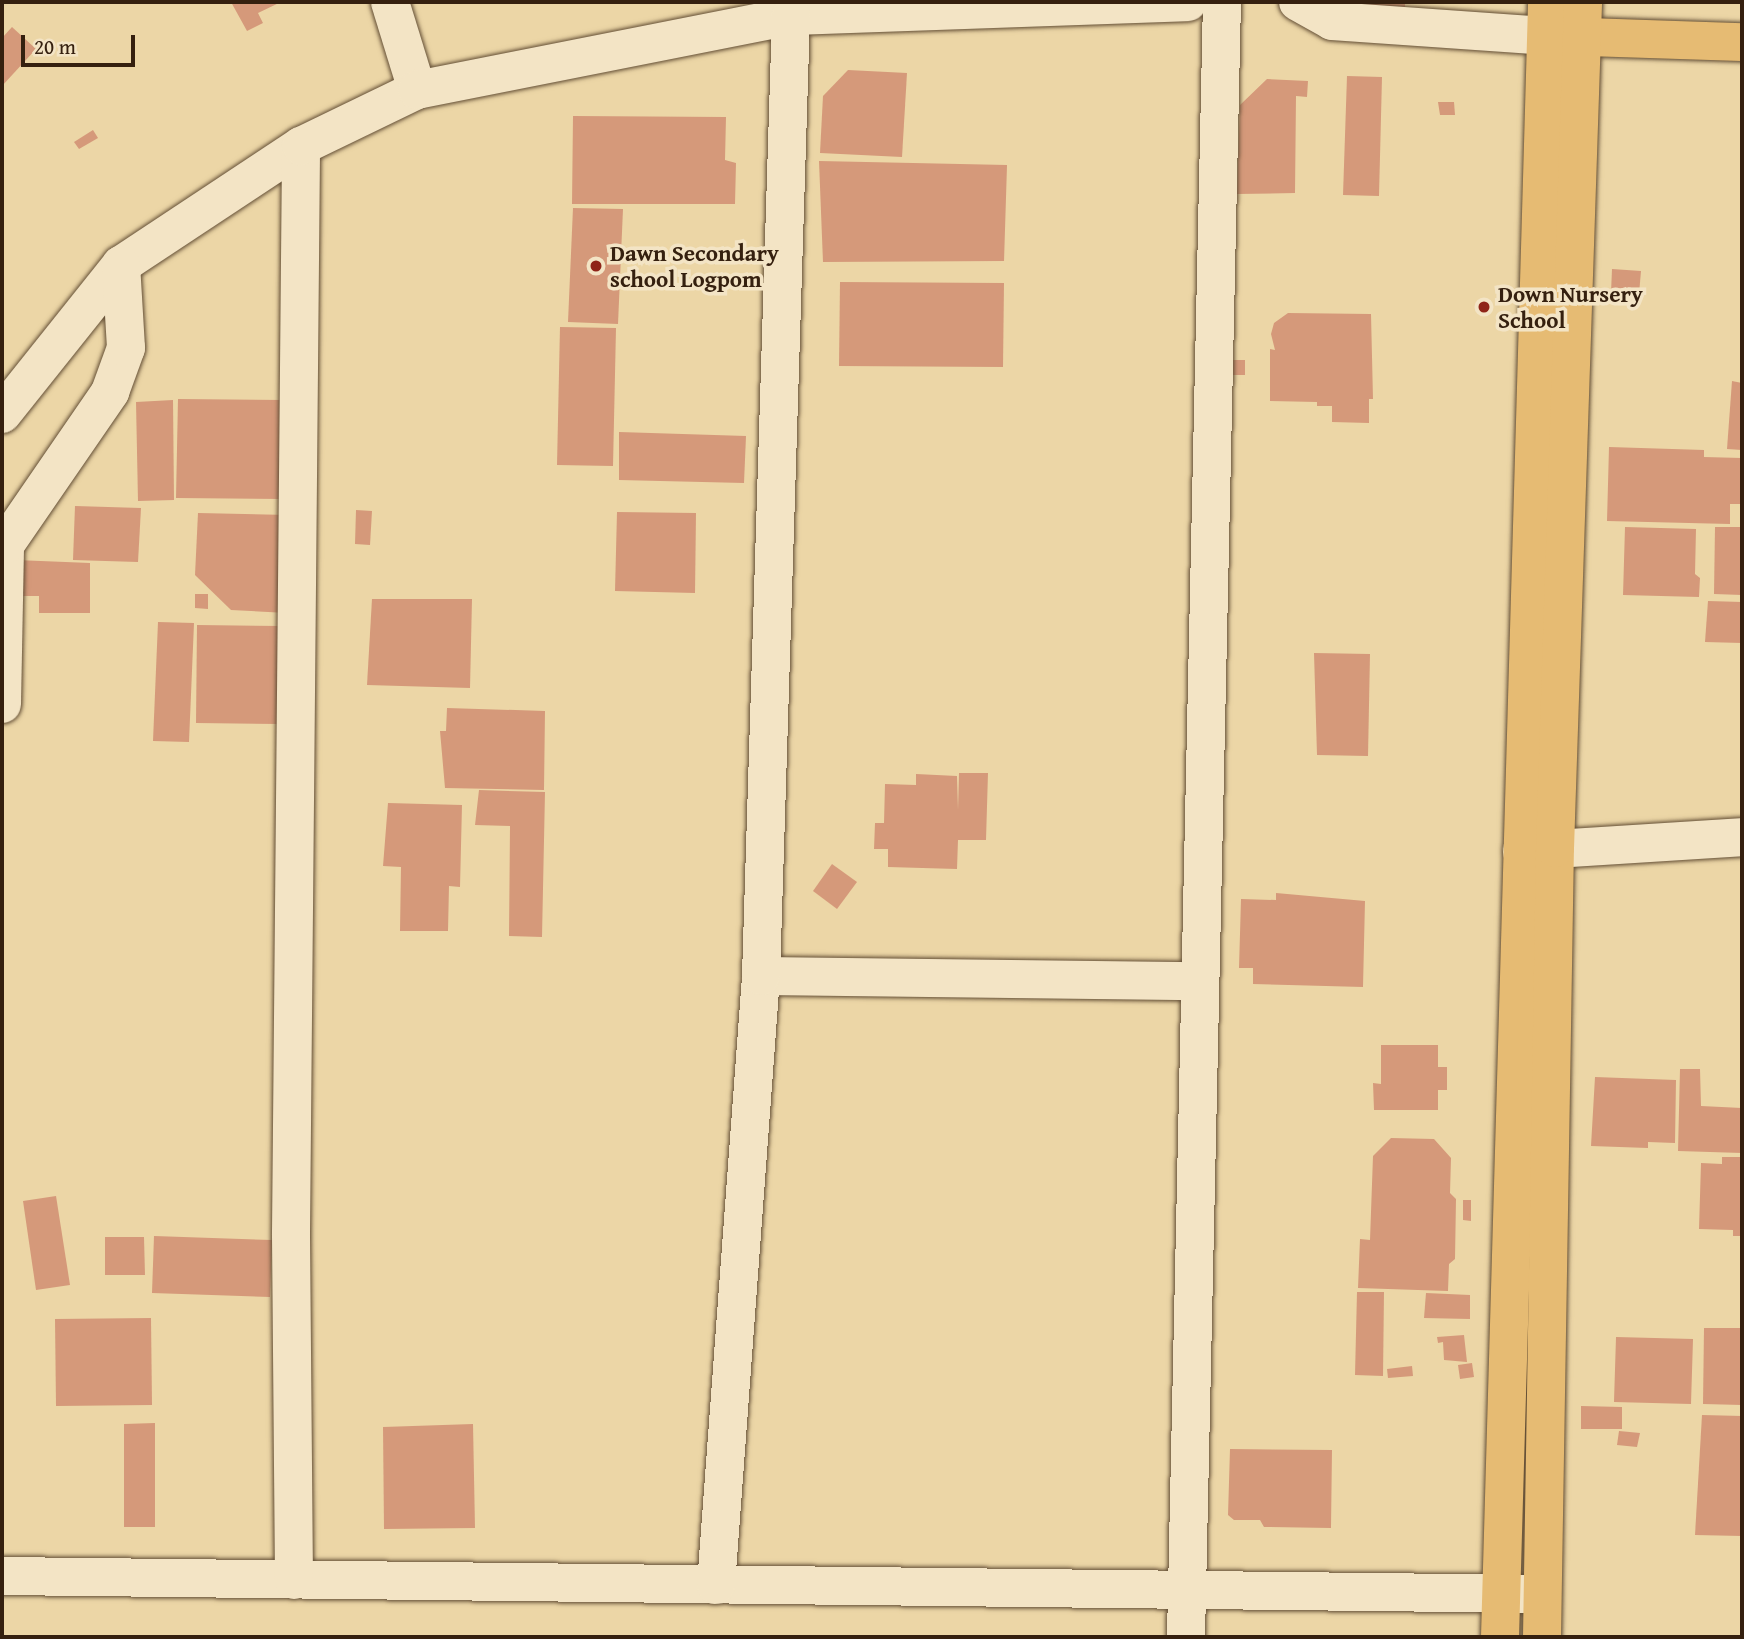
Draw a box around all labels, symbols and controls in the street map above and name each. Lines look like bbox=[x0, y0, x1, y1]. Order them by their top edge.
scale bar bbox=[24, 21, 138, 65]
text: 20 m bbox=[34, 31, 76, 62]
place label: Dawn Secondary school Logpom bbox=[610, 239, 779, 293]
marker: Dawn Secondary school Logpom bbox=[588, 258, 604, 274]
place label: Down Nursery School bbox=[1498, 280, 1643, 334]
marker: Down Nursery School bbox=[1476, 299, 1492, 315]

